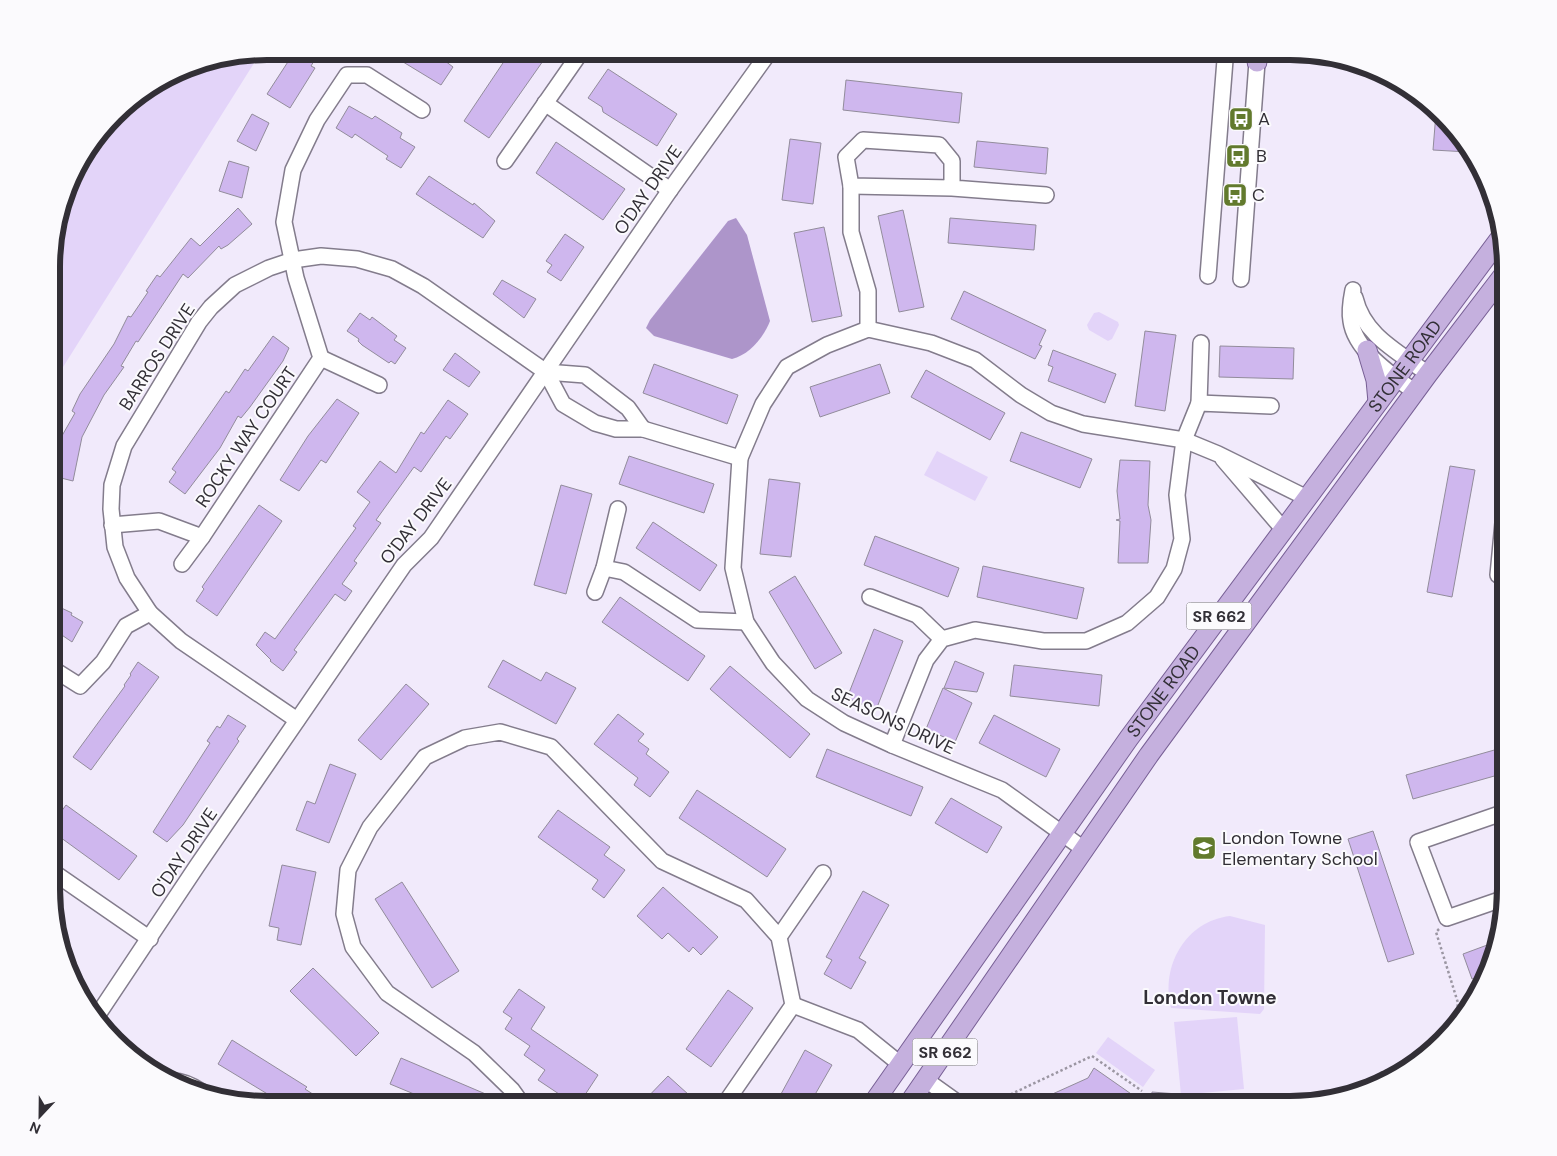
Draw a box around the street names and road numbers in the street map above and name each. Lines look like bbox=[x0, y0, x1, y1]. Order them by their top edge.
street label: O'DAY DRIVE bbox=[608, 141, 688, 239]
street label: BARROS DRIVE bbox=[114, 299, 200, 415]
street label: STONE ROAD bbox=[1363, 315, 1447, 417]
street label: ROCKY WAY COURT bbox=[190, 362, 302, 512]
street label: O'DAY DRIVE bbox=[375, 473, 457, 569]
road number: SR 662 bbox=[1186, 602, 1252, 630]
street label: STONE ROAD bbox=[1121, 641, 1206, 742]
street label: SEASONS DRIVE bbox=[827, 682, 959, 760]
street label: O'DAY DRIVE bbox=[145, 803, 223, 903]
road number: SR 662 bbox=[912, 1038, 978, 1066]

